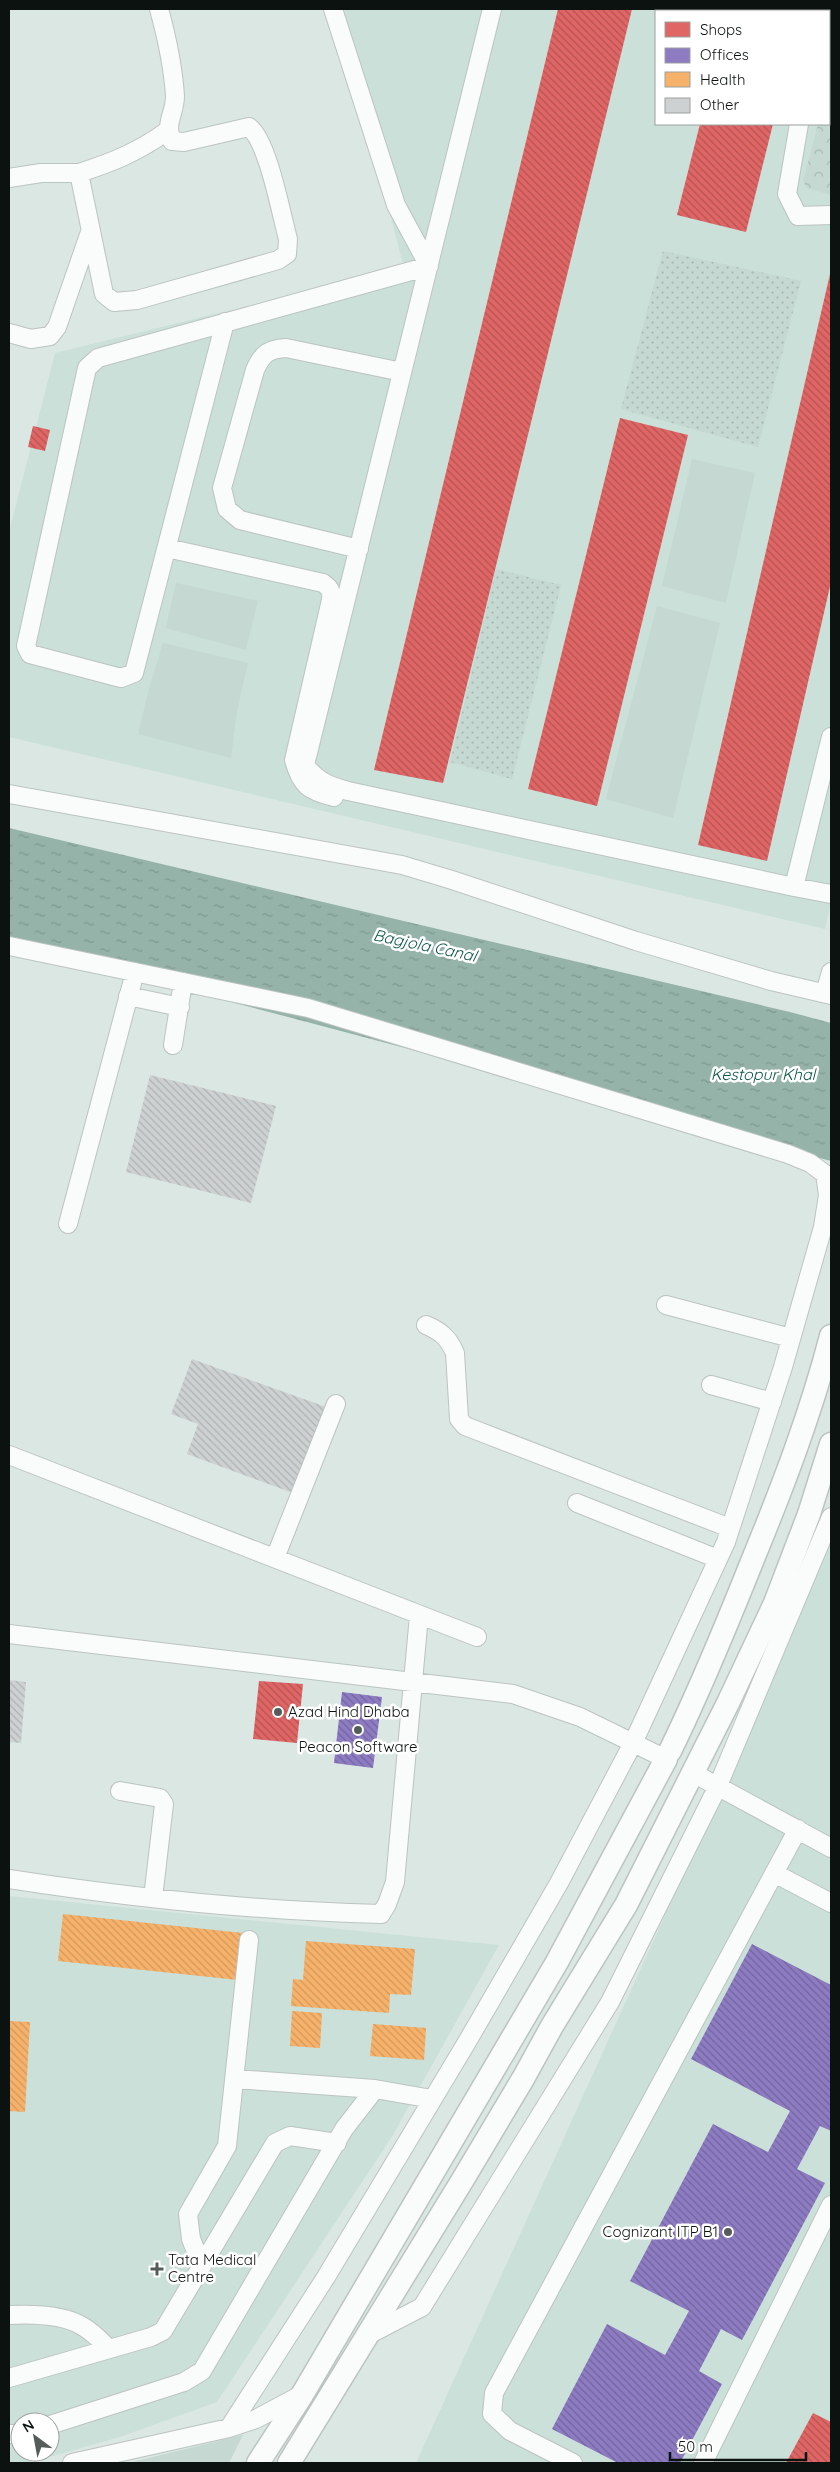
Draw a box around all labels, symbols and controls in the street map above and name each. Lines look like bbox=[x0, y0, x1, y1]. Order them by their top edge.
legend bbox=[655, 10, 830, 125]
text: Shops bbox=[700, 20, 742, 39]
text: Offices bbox=[700, 45, 749, 64]
text: Health bbox=[700, 70, 745, 89]
text: Other bbox=[700, 95, 740, 114]
water label: Bagjola Canal bbox=[372, 924, 481, 966]
water label: Kestopur Khal bbox=[711, 1064, 818, 1084]
place label: Azad Hind Dhaba bbox=[288, 1702, 410, 1721]
marker: Azad Hind Dhaba bbox=[272, 1706, 284, 1718]
marker: Peacon Software bbox=[352, 1724, 364, 1736]
place label: Peacon Software bbox=[299, 1737, 417, 1756]
place label: Cognizant ITP B1 bbox=[603, 2222, 718, 2241]
marker: Cognizant ITP B1 bbox=[722, 2226, 734, 2238]
place label: Tata Medical Centre bbox=[168, 2250, 256, 2286]
marker: Tata Medical Centre bbox=[150, 2262, 164, 2276]
north arrow bbox=[10, 2412, 60, 2462]
text: N bbox=[19, 2416, 37, 2436]
scale bar bbox=[670, 2430, 806, 2462]
text: 50 m bbox=[678, 2437, 713, 2456]

